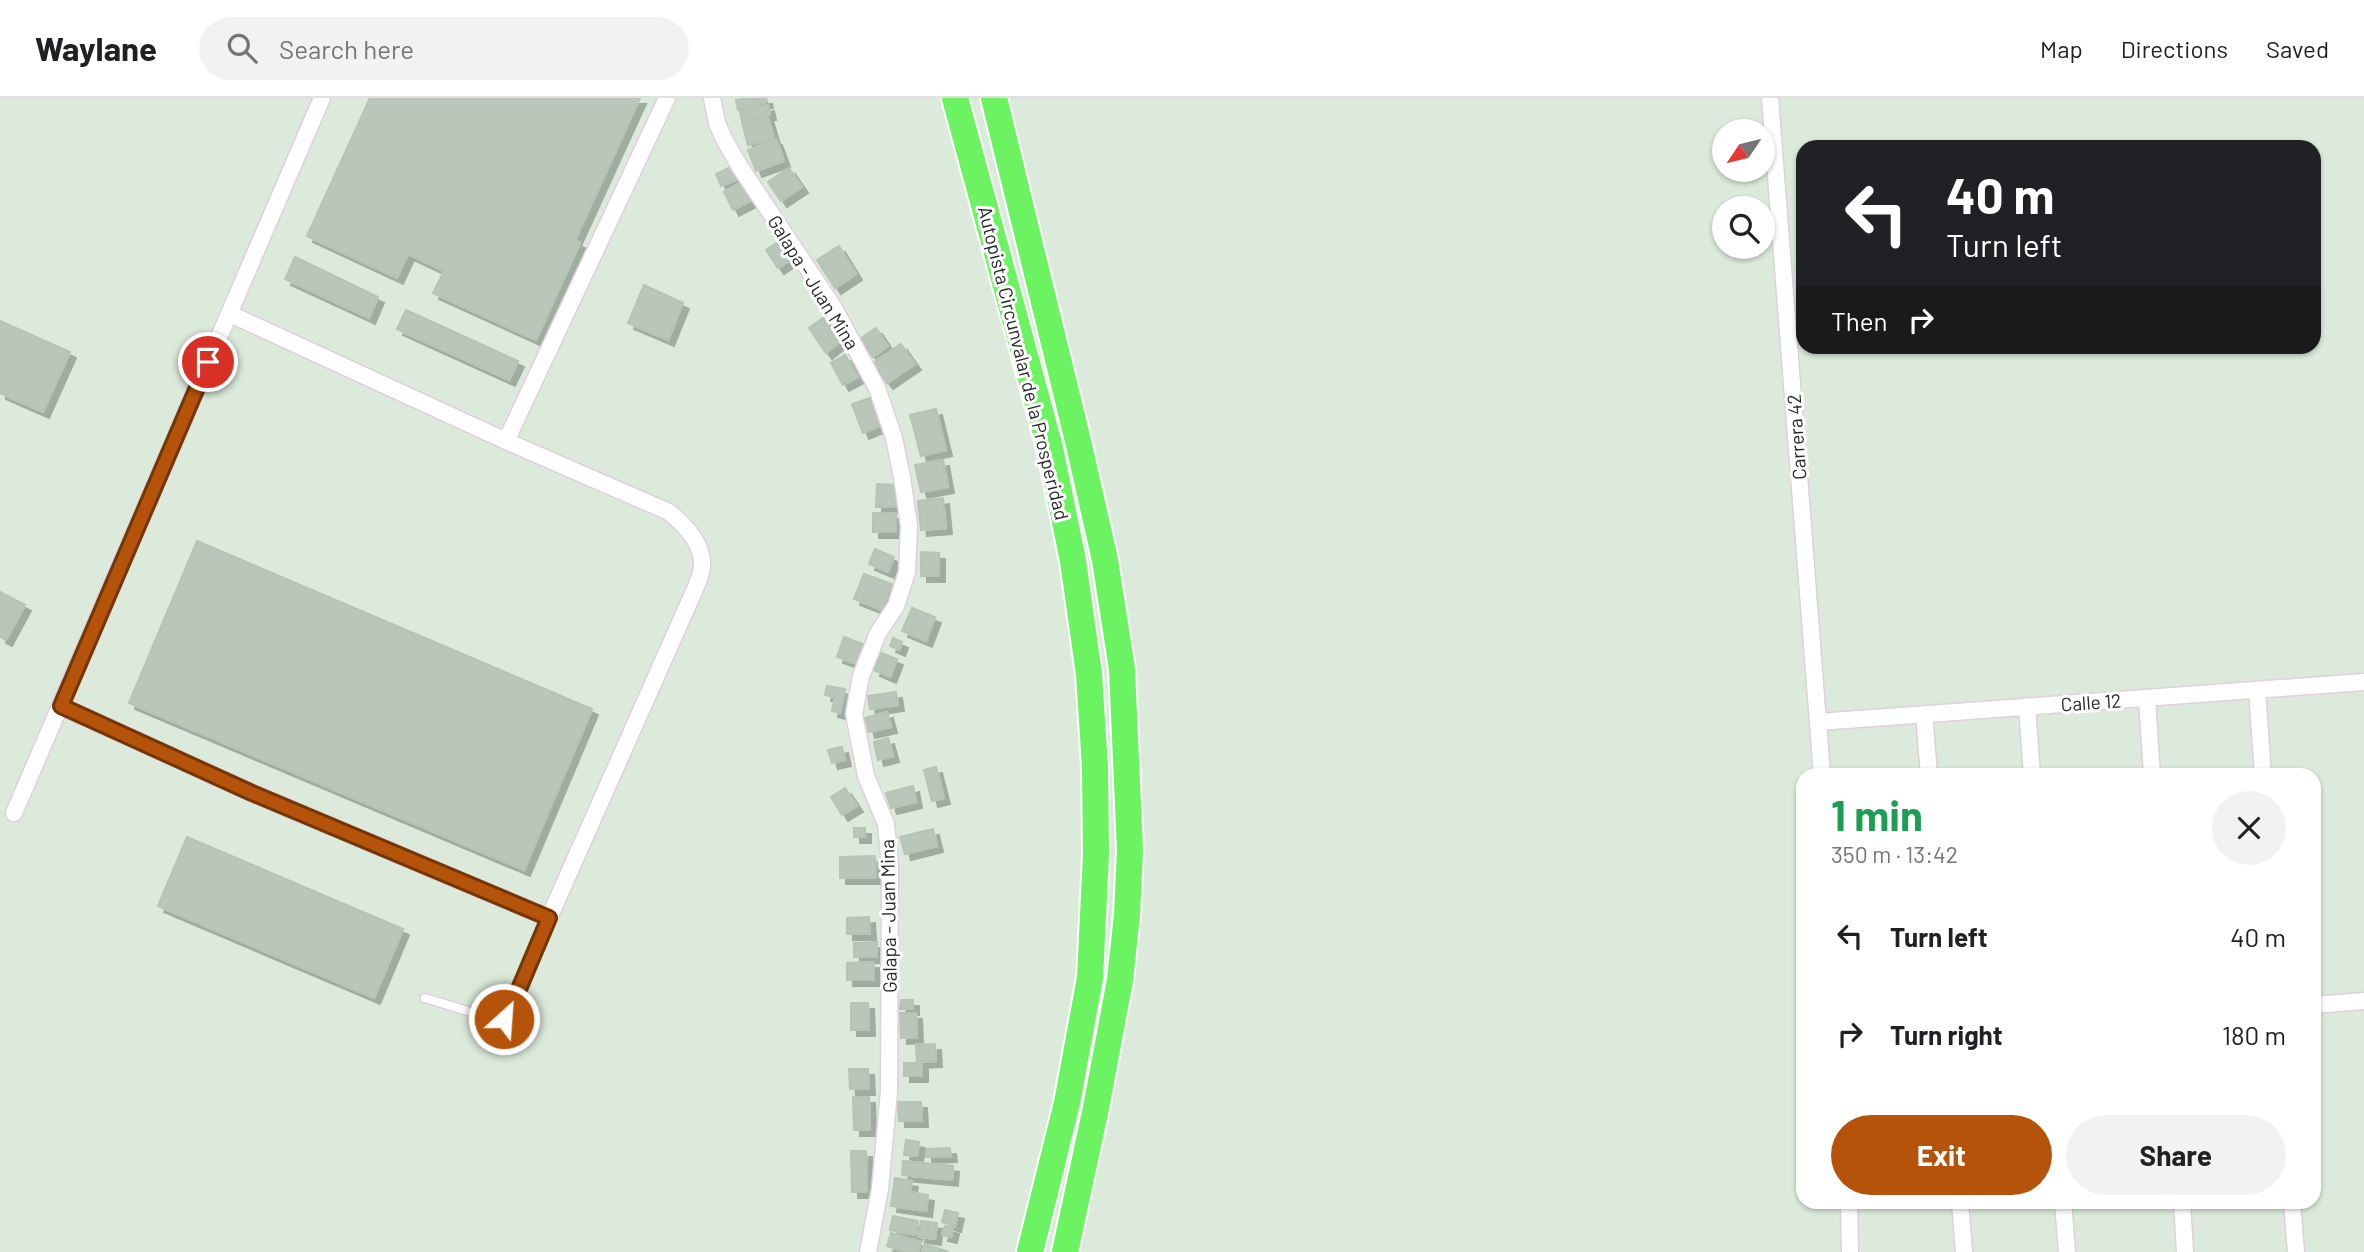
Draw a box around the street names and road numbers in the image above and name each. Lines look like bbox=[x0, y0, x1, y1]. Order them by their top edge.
street label: Autopista Circunvalar de la Prosperidad bbox=[974, 204, 1074, 522]
street label: Galapa - Juan Mina bbox=[763, 211, 865, 353]
street label: Carrera 42 bbox=[1782, 393, 1810, 481]
street label: Calle 12 bbox=[2060, 688, 2122, 716]
street label: Galapa - Juan Mina bbox=[875, 839, 901, 993]

